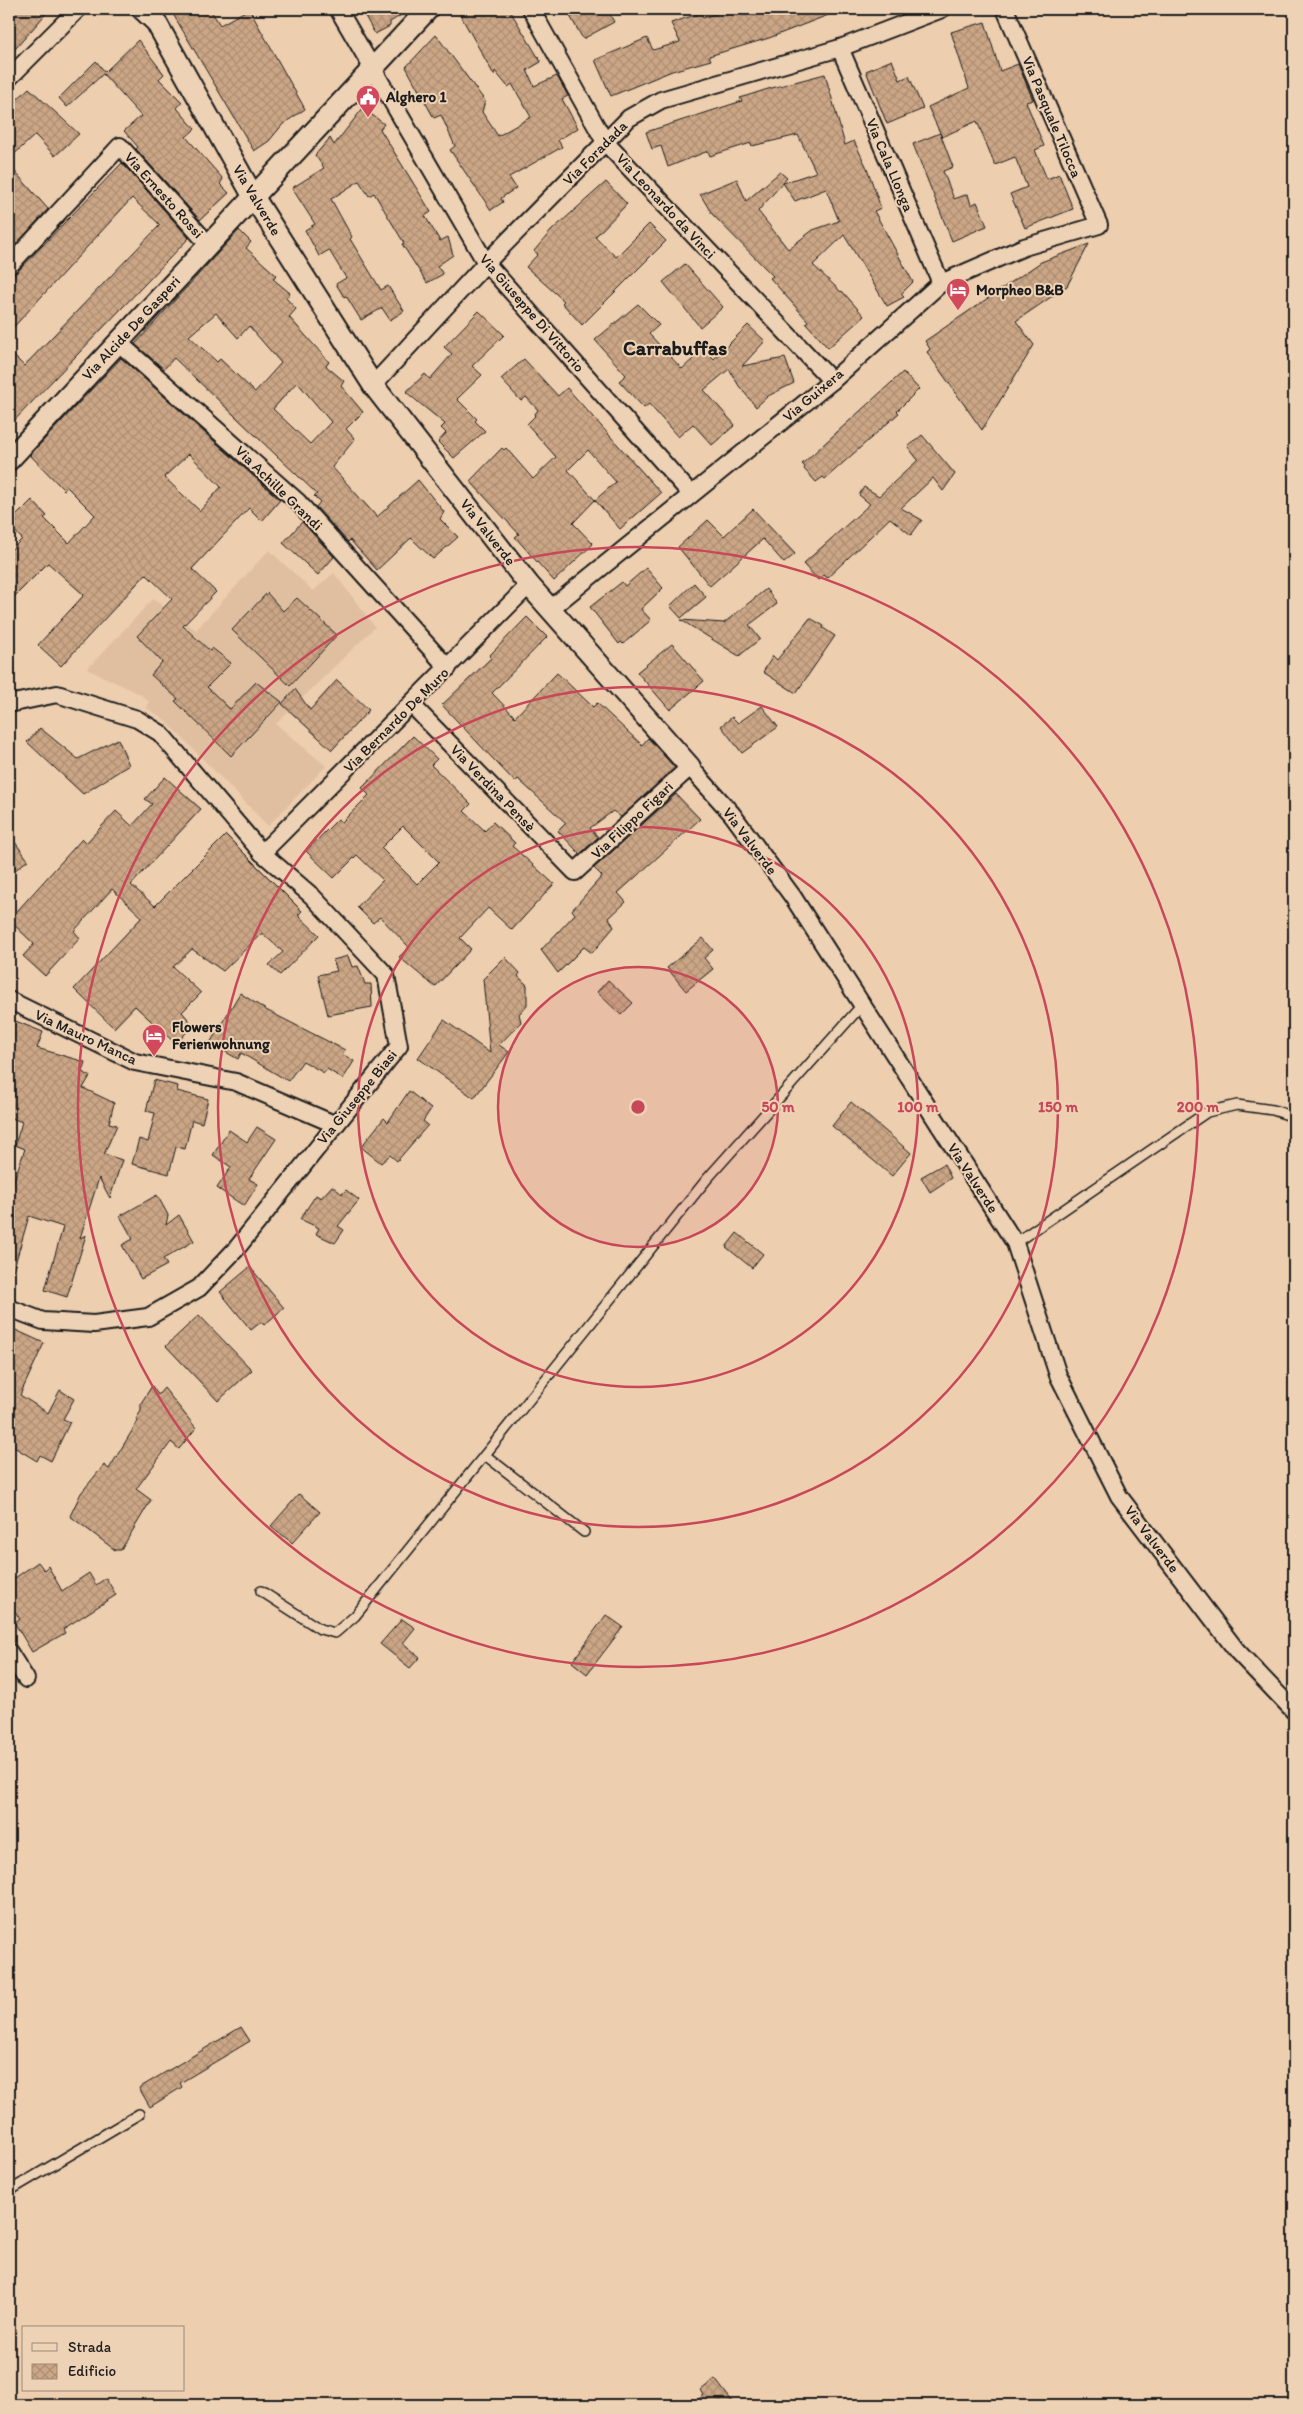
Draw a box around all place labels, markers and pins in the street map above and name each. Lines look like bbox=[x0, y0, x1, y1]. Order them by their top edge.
public building icon: Alghero 1 bbox=[355, 84, 381, 118]
place label: Alghero 1 bbox=[385, 88, 447, 107]
hotel icon: Morpheo B&B bbox=[945, 277, 971, 311]
place label: Morpheo B&B bbox=[976, 281, 1064, 300]
place label: Flowers Ferienwohnung bbox=[172, 1018, 270, 1054]
hotel icon: Flowers Ferienwohnung bbox=[141, 1023, 167, 1057]
centre of rings bbox=[629, 1098, 647, 1116]

